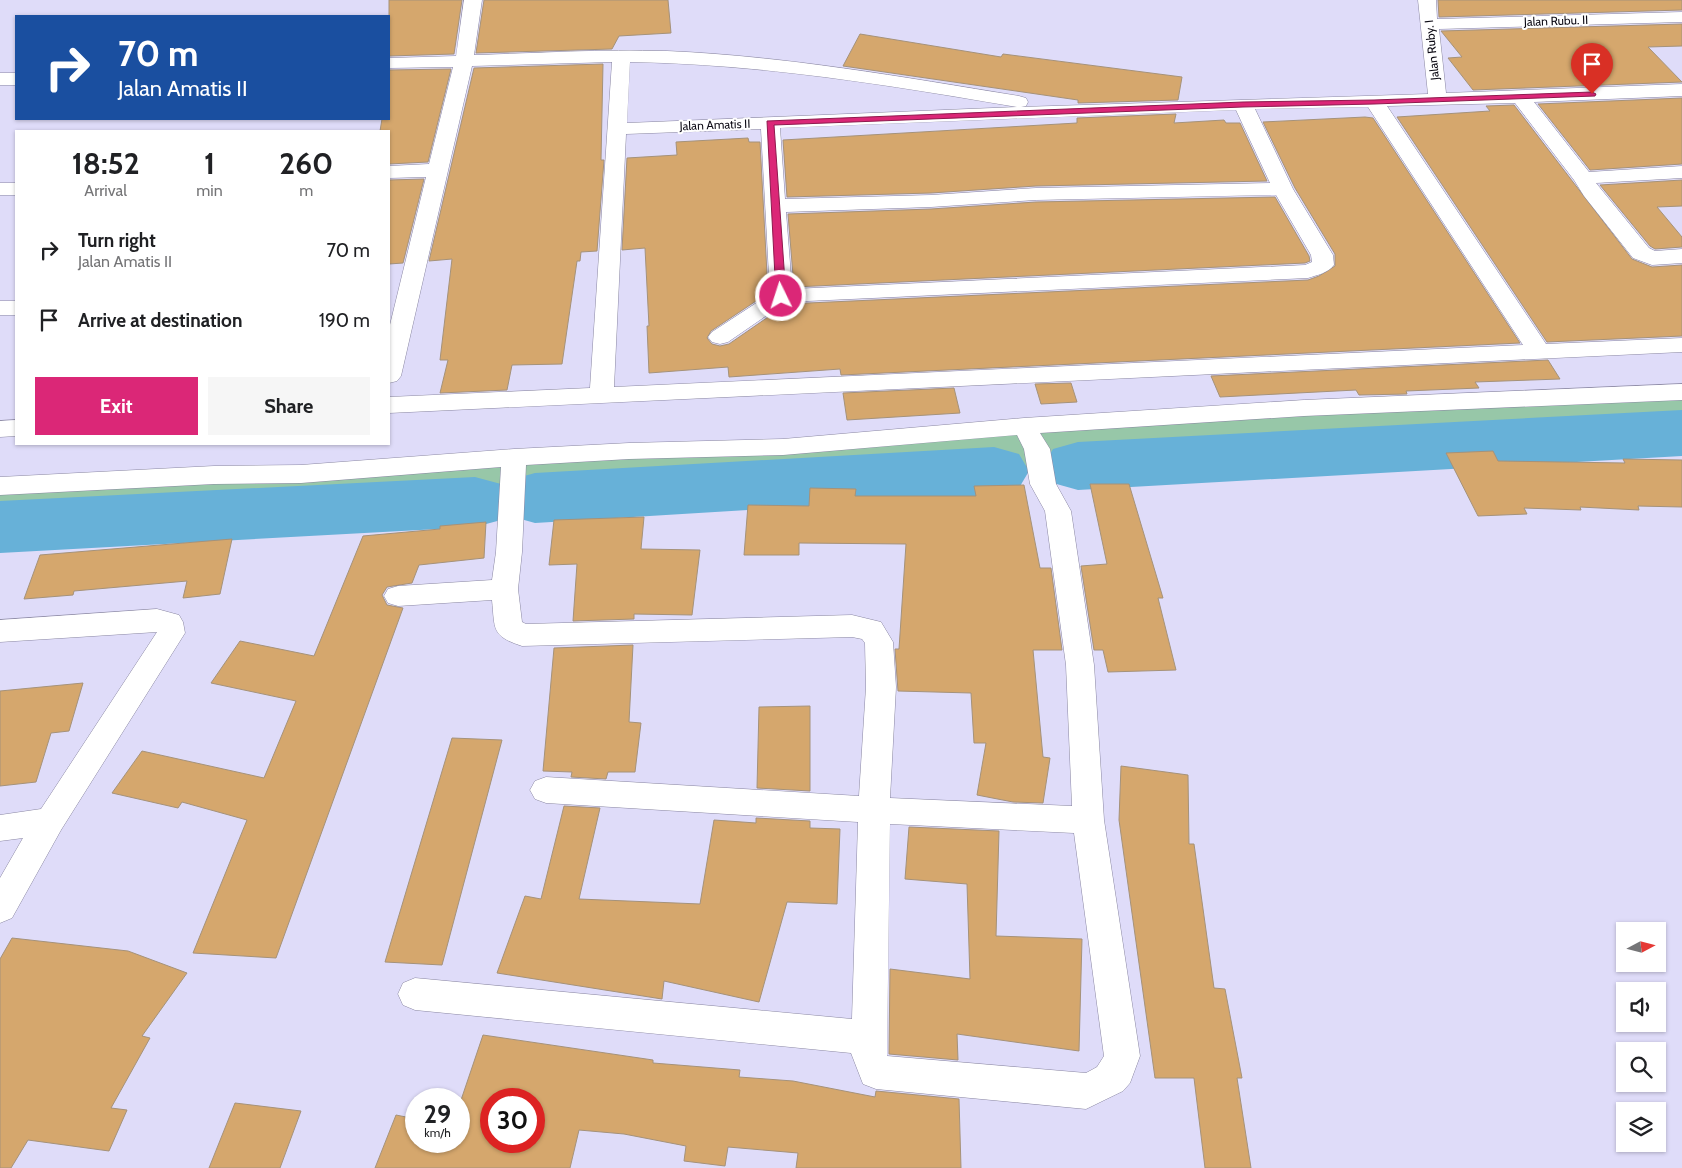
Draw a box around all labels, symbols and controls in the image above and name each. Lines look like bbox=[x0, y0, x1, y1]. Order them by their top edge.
street label: Jalan Rubu. II bbox=[1523, 12, 1588, 29]
street label: Jalan Ruby. I bbox=[1421, 19, 1442, 82]
text: 70 m bbox=[118, 32, 199, 75]
icon: right bbox=[35, 35, 100, 100]
pin bbox=[1571, 43, 1613, 94]
icon: arrive bbox=[1578, 50, 1606, 78]
text: Jalan Amatis II bbox=[118, 75, 248, 102]
street label: Jalan Amatis II bbox=[678, 116, 751, 133]
text: 18:52 bbox=[72, 145, 140, 182]
text: 1 bbox=[204, 145, 215, 182]
text: 260 bbox=[279, 145, 333, 182]
text: Arrival bbox=[84, 181, 127, 200]
text: min bbox=[196, 181, 223, 200]
text: m bbox=[299, 181, 313, 200]
text: Turn right bbox=[78, 229, 156, 252]
icon: right bbox=[35, 236, 63, 264]
text: 70 m bbox=[326, 239, 370, 262]
text: Jalan Amatis II bbox=[78, 252, 172, 271]
position arrow bbox=[754, 269, 806, 321]
icon: arrive bbox=[35, 306, 63, 334]
text: Arrive at destination bbox=[78, 309, 242, 332]
text: 190 m bbox=[319, 309, 370, 332]
button: Exit bbox=[35, 377, 198, 435]
button: Share bbox=[208, 377, 370, 435]
north arrow bbox=[1616, 922, 1666, 972]
map controls bbox=[1616, 922, 1666, 1152]
button: sound bbox=[1616, 982, 1666, 1032]
button: search bbox=[1616, 1042, 1666, 1092]
speed limit sign: 30 bbox=[480, 1088, 545, 1153]
text: 29 bbox=[424, 1099, 451, 1129]
button: layers bbox=[1616, 1102, 1666, 1152]
text: km/h bbox=[424, 1125, 451, 1140]

